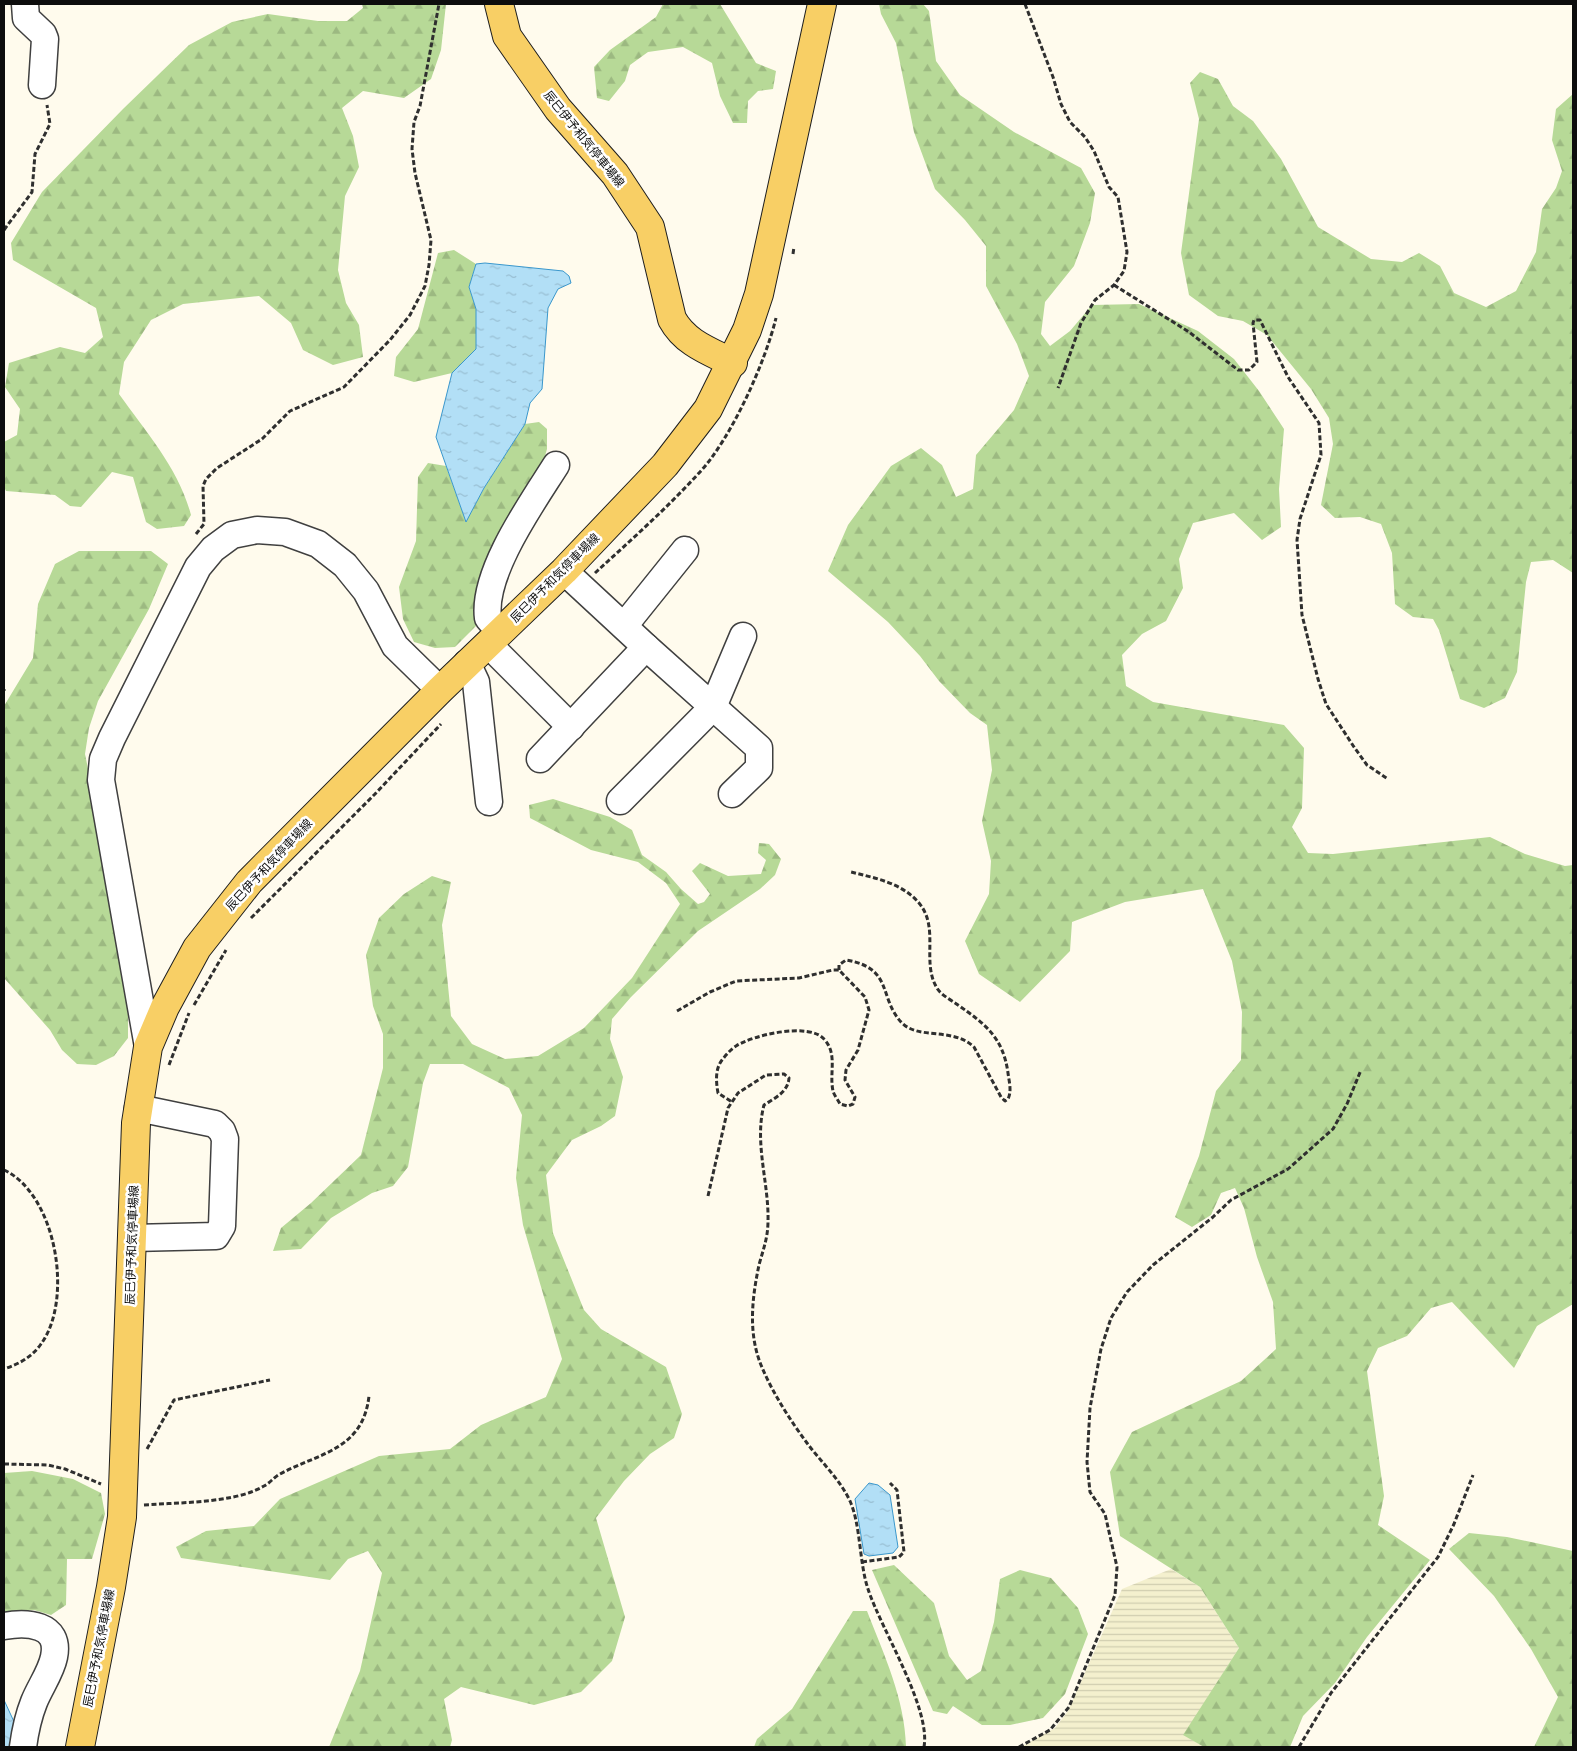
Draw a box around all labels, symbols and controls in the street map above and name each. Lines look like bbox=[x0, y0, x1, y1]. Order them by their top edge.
street label: 辰巳伊予和気停車場線 bbox=[541, 88, 627, 190]
street label: 辰巳伊予和気停車場線 bbox=[508, 531, 602, 625]
street label: 辰巳伊予和気停車場線 bbox=[223, 816, 315, 914]
street label: 辰巳伊予和気停車場線 bbox=[123, 1185, 141, 1305]
street label: 辰巳伊予和気停車場線 bbox=[81, 1588, 117, 1708]

